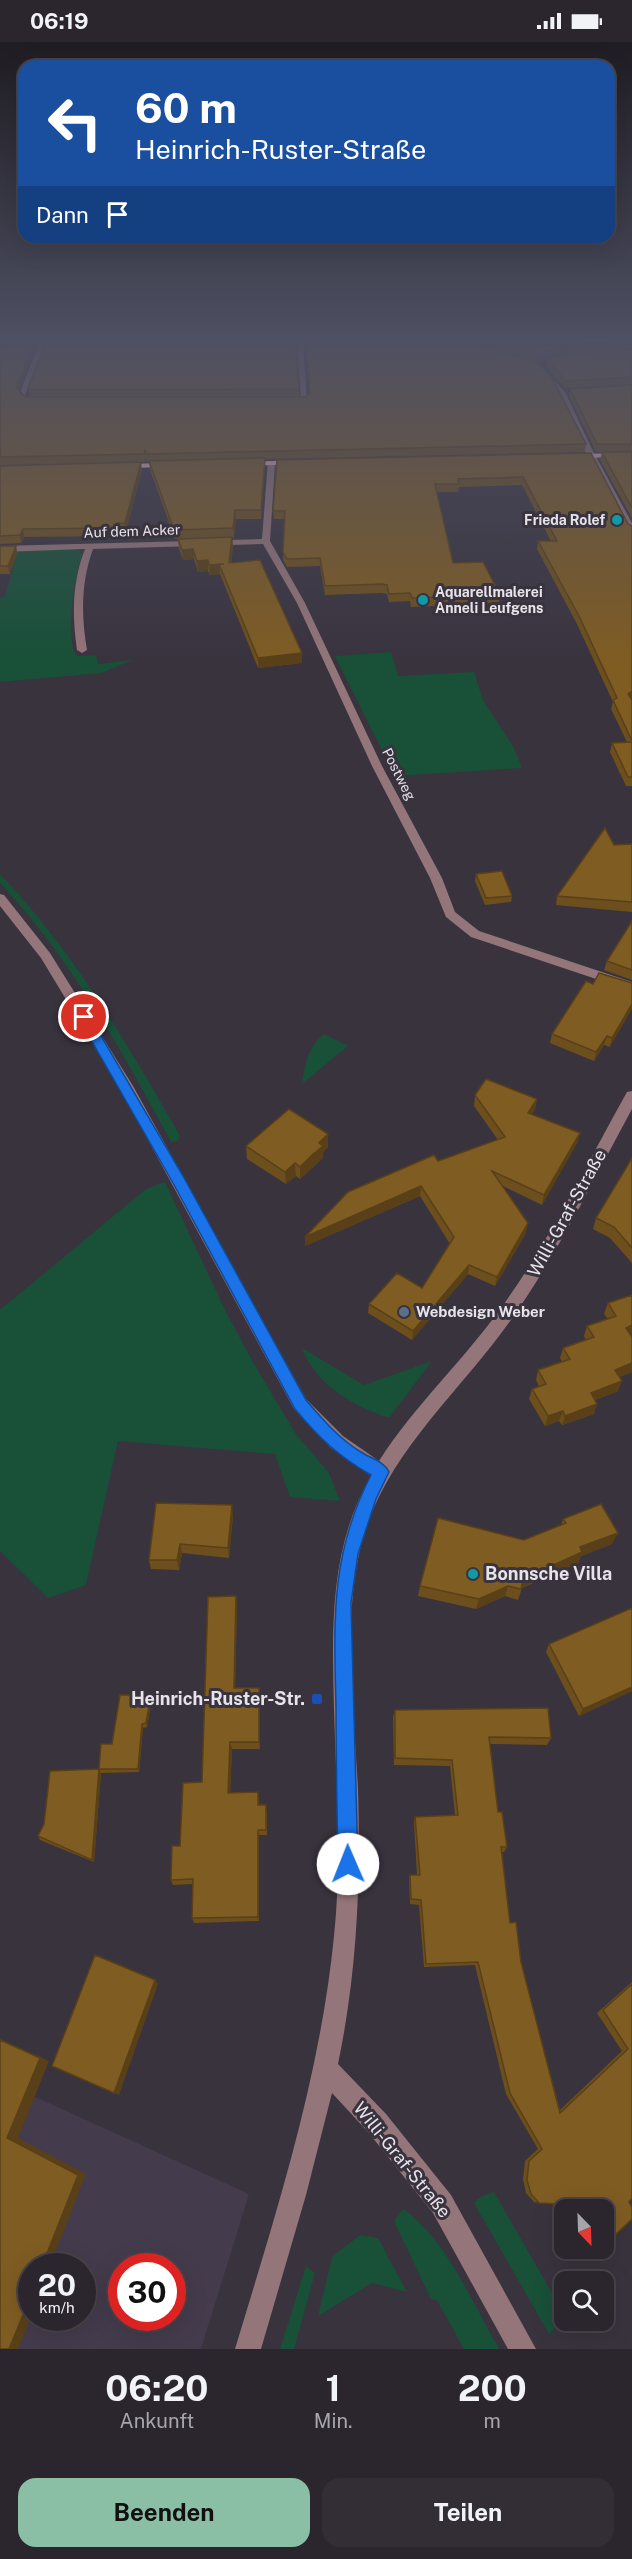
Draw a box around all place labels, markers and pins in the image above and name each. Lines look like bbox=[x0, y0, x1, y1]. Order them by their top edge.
place label: Frieda Rolef bbox=[524, 512, 605, 528]
marker: Frieda Rolef bbox=[610, 513, 624, 527]
place label: Aquarellmalerei Anneli Leufgens bbox=[435, 584, 543, 616]
marker: Aquarellmalerei Anneli Leufgens bbox=[416, 593, 430, 607]
pin bbox=[58, 991, 109, 1042]
place label: Webdesign Weber bbox=[416, 1303, 545, 1320]
marker: Webdesign Weber bbox=[397, 1305, 411, 1319]
place label: Bonnsche Villa bbox=[485, 1563, 612, 1584]
marker: Bonnsche Villa bbox=[466, 1567, 480, 1581]
place label: Heinrich-Ruster-Str. bbox=[131, 1688, 305, 1709]
marker: Heinrich-Ruster-Str. bbox=[310, 1692, 324, 1706]

